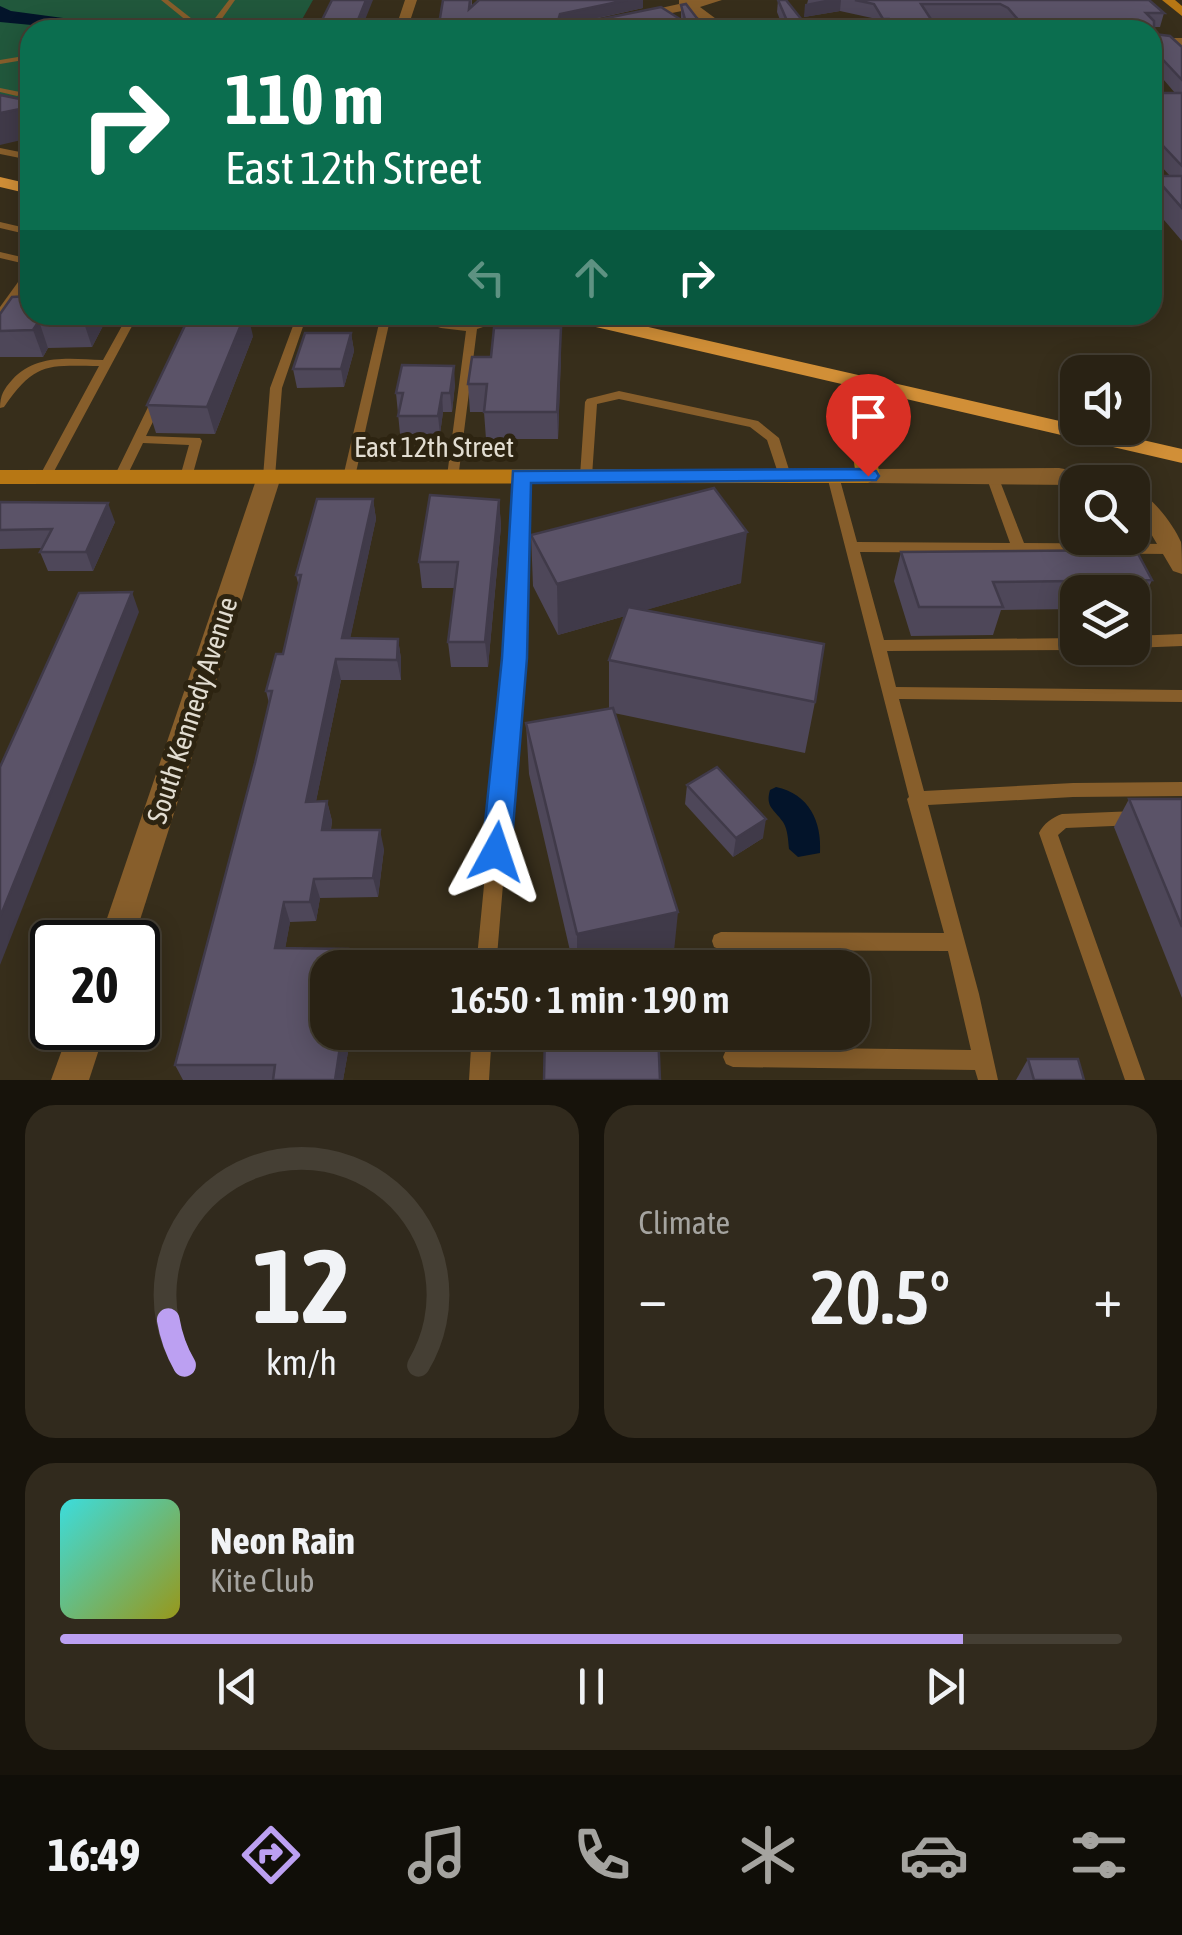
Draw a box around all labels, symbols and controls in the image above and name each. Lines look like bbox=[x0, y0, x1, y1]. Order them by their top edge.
text: 110 m bbox=[225, 59, 384, 139]
icon: right bbox=[60, 60, 190, 190]
text: East 12th Street bbox=[225, 142, 482, 194]
icon: left bbox=[459, 250, 514, 305]
icon: ahead bbox=[564, 250, 619, 305]
icon: right bbox=[669, 250, 724, 305]
map controls bbox=[1060, 355, 1150, 665]
button: sound bbox=[1060, 355, 1150, 445]
pin bbox=[826, 374, 911, 477]
icon: arrive bbox=[841, 389, 896, 444]
street label: East 12th Street bbox=[354, 431, 514, 463]
button: search bbox=[1060, 465, 1150, 555]
button: layers bbox=[1060, 575, 1150, 665]
street label: South Kennedy Avenue bbox=[140, 593, 244, 827]
position arrow bbox=[444, 800, 548, 904]
speed limit sign: 20 bbox=[30, 920, 160, 1050]
text: 16:50 · 1 min · 190 m bbox=[450, 978, 730, 1021]
text: Climate bbox=[639, 1204, 730, 1241]
text: 12 bbox=[253, 1226, 351, 1345]
text: 20.5° bbox=[810, 1254, 950, 1340]
text: − bbox=[639, 1266, 667, 1329]
text: + bbox=[1093, 1266, 1122, 1329]
text: km/h bbox=[266, 1342, 337, 1383]
text: Neon Rain bbox=[210, 1519, 355, 1562]
text: Kite Club bbox=[210, 1562, 314, 1599]
icon: previous bbox=[210, 1659, 265, 1714]
icon: pause bbox=[564, 1659, 619, 1714]
icon: next bbox=[918, 1659, 973, 1714]
icon: directions bbox=[236, 1820, 306, 1890]
icon: music bbox=[402, 1820, 472, 1890]
icon: phone bbox=[567, 1820, 637, 1890]
icon: climate bbox=[733, 1820, 803, 1890]
icon: car bbox=[899, 1820, 969, 1890]
icon: filters bbox=[1064, 1820, 1134, 1890]
text: 16:49 bbox=[48, 1829, 140, 1881]

